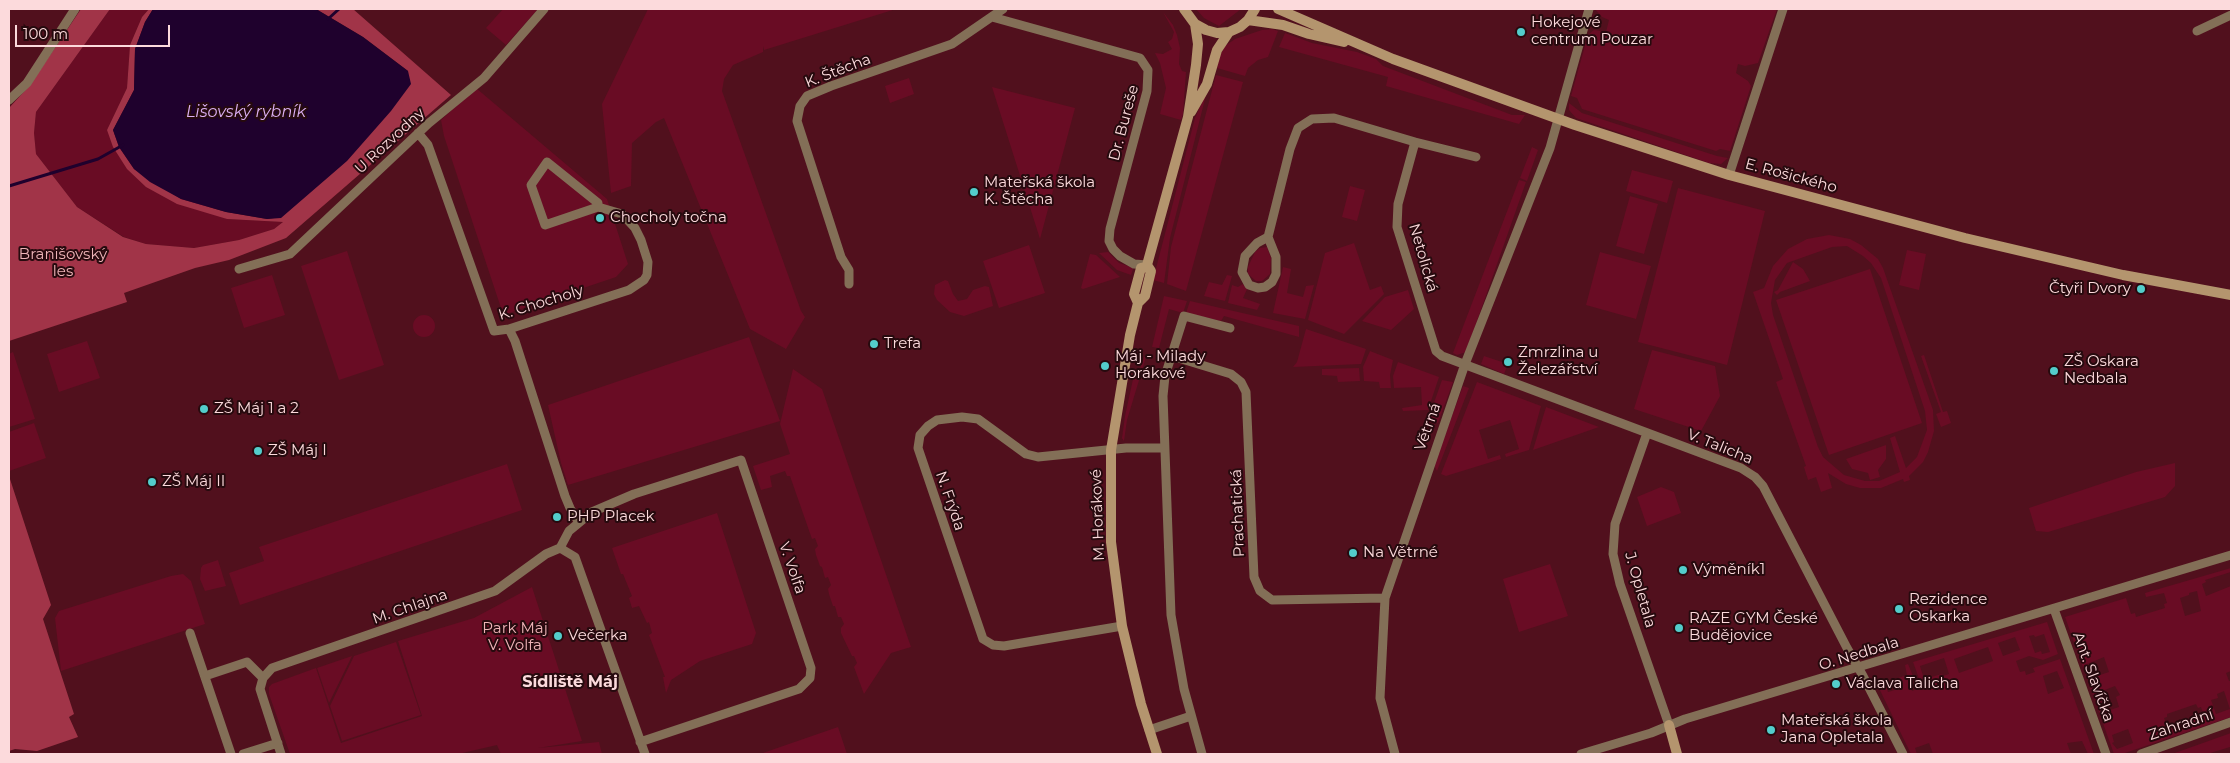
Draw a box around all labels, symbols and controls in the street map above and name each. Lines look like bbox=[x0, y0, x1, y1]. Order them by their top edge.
place label: Hokejové centrum Pouzar bbox=[1531, 14, 1653, 49]
scale bar bbox=[18, 15, 172, 47]
text: 100 m bbox=[23, 24, 68, 43]
marker: Hokejové centrum Pouzar bbox=[1515, 26, 1527, 38]
street label: K. Štěcha bbox=[802, 50, 874, 92]
street label: Dr. Bureše bbox=[1105, 83, 1143, 163]
water label: Lišovský rybník bbox=[186, 102, 306, 122]
street label: U Rozvodny bbox=[351, 104, 429, 178]
street label: E. Rošického bbox=[1743, 155, 1839, 197]
place label: Mateřská škola K. Štěcha bbox=[984, 174, 1095, 209]
marker: Mateřská škola K. Štěcha bbox=[968, 186, 980, 198]
place label: Chocholy točna bbox=[610, 209, 727, 227]
marker: Chocholy točna bbox=[594, 212, 606, 224]
street label: Netolická bbox=[1405, 222, 1441, 294]
park label: Branišovský les bbox=[19, 246, 107, 281]
place label: Čtyři Dvory bbox=[2049, 280, 2131, 298]
street label: K. Chocholy bbox=[496, 282, 586, 324]
marker: Čtyři Dvory bbox=[2135, 283, 2147, 295]
place label: Trefa bbox=[884, 335, 921, 353]
marker: Trefa bbox=[868, 338, 880, 350]
place label: Zmrzlina u Železářství bbox=[1518, 344, 1598, 379]
place label: Máj - Milady Horákové bbox=[1115, 348, 1205, 383]
place label: ZŠ Oskara Nedbala bbox=[2064, 353, 2139, 388]
marker: Zmrzlina u Železářství bbox=[1502, 356, 1514, 368]
marker: Máj - Milady Horákové bbox=[1099, 360, 1111, 372]
marker: ZŠ Oskara Nedbala bbox=[2048, 365, 2060, 377]
place label: ZŠ Máj 1 a 2 bbox=[214, 400, 299, 418]
street label: Větrná bbox=[1411, 401, 1445, 453]
marker: ZŠ Máj 1 a 2 bbox=[198, 403, 210, 415]
street label: V. Talicha bbox=[1684, 426, 1756, 468]
place label: ZŠ Máj I bbox=[268, 442, 327, 460]
marker: ZŠ Máj I bbox=[252, 445, 264, 457]
street label: N. Frýda bbox=[931, 469, 969, 533]
street label: M. Horákové bbox=[1087, 469, 1109, 561]
street label: Prachatická bbox=[1227, 469, 1249, 557]
place label: ZŠ Máj II bbox=[162, 473, 225, 491]
marker: ZŠ Máj II bbox=[146, 476, 158, 488]
place label: PHP Placek bbox=[567, 508, 655, 526]
marker: PHP Placek bbox=[551, 511, 563, 523]
street label: V. Volfa bbox=[775, 540, 809, 596]
place label: Na Větrné bbox=[1363, 544, 1438, 562]
marker: Na Větrné bbox=[1347, 547, 1359, 559]
street label: J. Opletala bbox=[1621, 550, 1659, 630]
place label: Výměník1 bbox=[1693, 561, 1765, 579]
marker: Výměník1 bbox=[1677, 564, 1689, 576]
street label: M. Chlajna bbox=[370, 586, 450, 628]
place label: Rezidence Oskarka bbox=[1909, 591, 1987, 626]
marker: Rezidence Oskarka bbox=[1893, 603, 1905, 615]
place label: RAZE GYM České Budějovice bbox=[1689, 610, 1818, 645]
park label: Park Máj V. Volfa bbox=[482, 620, 548, 655]
marker: RAZE GYM České Budějovice bbox=[1673, 622, 1685, 634]
place label: Večerka bbox=[568, 627, 628, 645]
marker: Večerka bbox=[552, 630, 564, 642]
street label: Ant. Slavíčka bbox=[2068, 630, 2118, 724]
street label: O. Nedbala bbox=[1817, 633, 1901, 675]
district label: Sídliště Máj bbox=[522, 672, 618, 692]
place label: Václava Talicha bbox=[1846, 675, 1959, 693]
marker: Václava Talicha bbox=[1830, 678, 1842, 690]
street label: Zahradní bbox=[2146, 706, 2216, 744]
place label: Mateřská škola Jana Opletala bbox=[1781, 712, 1892, 747]
marker: Mateřská škola Jana Opletala bbox=[1765, 724, 1777, 736]

